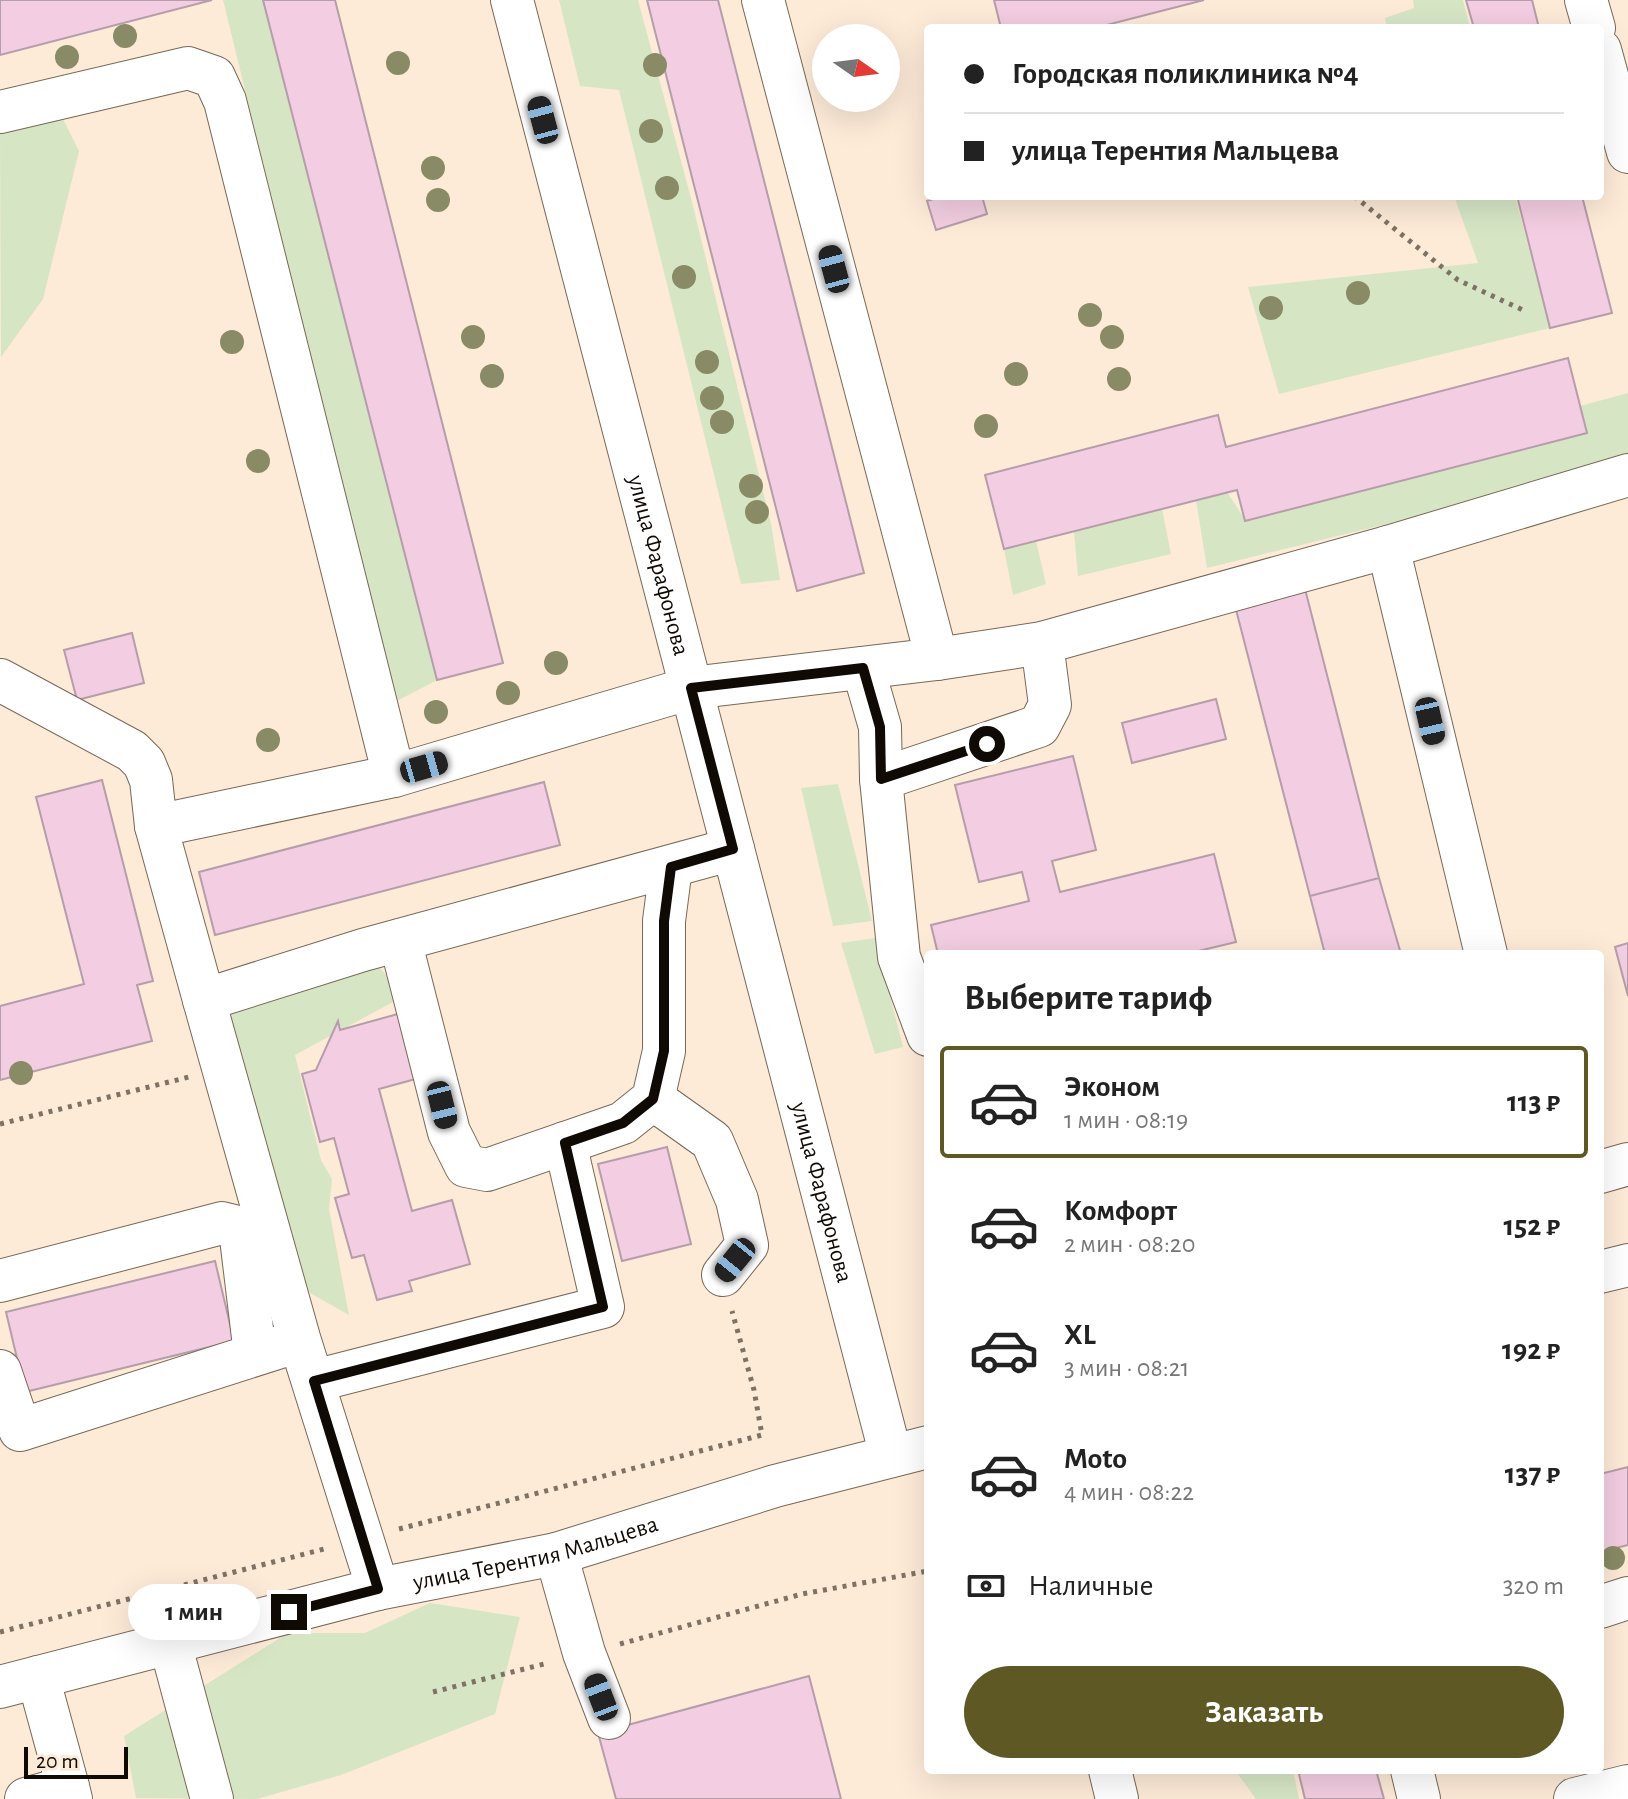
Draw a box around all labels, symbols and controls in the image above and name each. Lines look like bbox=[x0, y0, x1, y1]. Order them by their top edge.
north arrow bbox=[812, 24, 900, 112]
map controls bbox=[812, 24, 900, 112]
text: Городская поликлиника №4 bbox=[1012, 59, 1359, 89]
car bbox=[525, 94, 561, 146]
text: улица Терентия Мальцева bbox=[1012, 136, 1339, 166]
car bbox=[816, 243, 852, 295]
street label: улица Фарафонова bbox=[623, 472, 693, 658]
car bbox=[1413, 695, 1447, 747]
route start bbox=[969, 726, 1005, 762]
car bbox=[398, 749, 450, 785]
text: Выберите тариф bbox=[964, 980, 1212, 1016]
icon: car bbox=[968, 1066, 1040, 1138]
text: Эконом bbox=[1064, 1072, 1160, 1102]
car bbox=[425, 1079, 459, 1131]
text: 113 ₽ bbox=[1507, 1087, 1560, 1117]
street label: улица Фарафонова bbox=[786, 1099, 856, 1285]
text: 1 мин · 08:19 bbox=[1064, 1107, 1188, 1133]
icon: car bbox=[968, 1190, 1040, 1262]
text: Комфорт bbox=[1064, 1196, 1177, 1226]
text: 152 ₽ bbox=[1504, 1211, 1560, 1241]
text: 2 мин · 08:20 bbox=[1064, 1231, 1195, 1257]
car bbox=[711, 1234, 759, 1286]
icon: car bbox=[968, 1314, 1040, 1386]
text: XL bbox=[1064, 1320, 1096, 1350]
text: 192 ₽ bbox=[1502, 1335, 1560, 1365]
text: 3 мин · 08:21 bbox=[1064, 1355, 1190, 1381]
icon: car bbox=[968, 1438, 1040, 1510]
text: Moto bbox=[1064, 1444, 1127, 1474]
text: 137 ₽ bbox=[1505, 1459, 1560, 1489]
text: 4 мин · 08:22 bbox=[1064, 1479, 1194, 1505]
street label: улица Терентия Мальцева bbox=[410, 1512, 661, 1595]
icon: cash bbox=[964, 1564, 1008, 1608]
text: Наличные bbox=[1028, 1571, 1154, 1601]
text: 320 m bbox=[1503, 1573, 1564, 1599]
callout: 1 мин bbox=[129, 1584, 261, 1640]
route end bbox=[271, 1594, 307, 1630]
text: 1 мин bbox=[165, 1599, 223, 1625]
button: Заказать bbox=[964, 1666, 1564, 1758]
car bbox=[581, 1670, 621, 1724]
scale bar bbox=[24, 1743, 128, 1779]
text: 20 m bbox=[36, 1750, 79, 1772]

